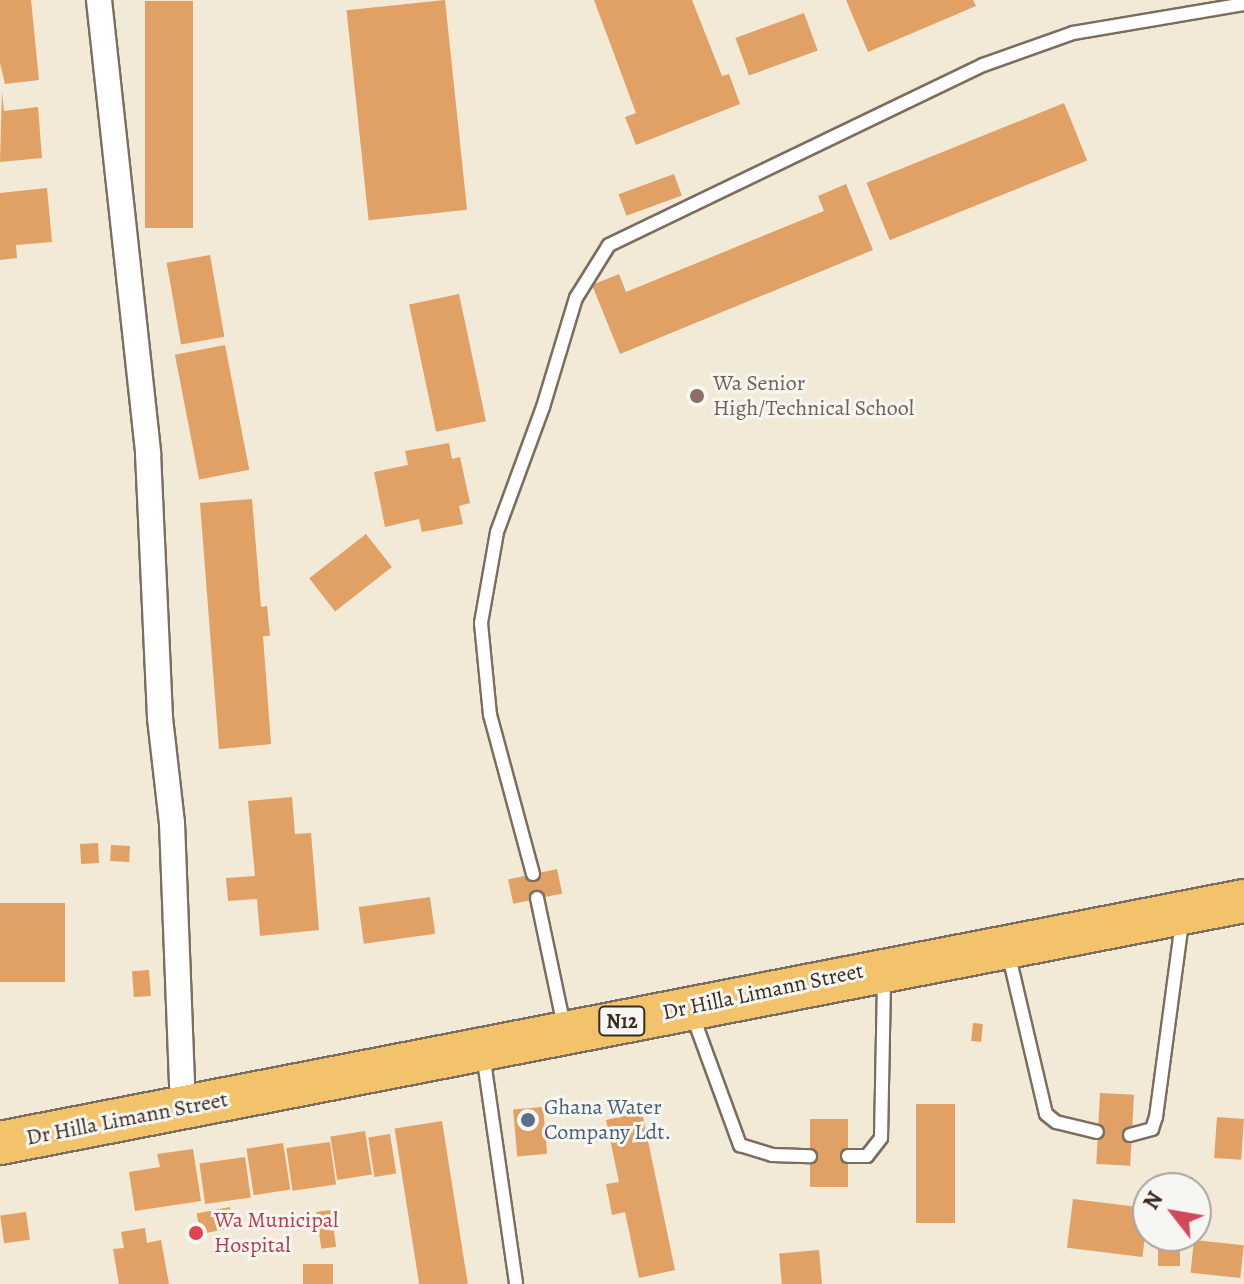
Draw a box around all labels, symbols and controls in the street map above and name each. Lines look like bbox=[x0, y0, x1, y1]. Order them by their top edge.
place label: Wa Senior High/Technical School bbox=[713, 370, 914, 422]
marker: Wa Senior High/Technical School bbox=[688, 387, 706, 405]
street label: Dr Hilla Limann Street bbox=[660, 958, 866, 1026]
road number: N12 bbox=[598, 1005, 646, 1037]
street label: Dr Hilla Limann Street bbox=[24, 1087, 230, 1151]
place label: Ghana Water Company Ldt. bbox=[544, 1094, 671, 1146]
marker: Ghana Water Company Ldt. bbox=[519, 1111, 537, 1129]
north arrow bbox=[1132, 1172, 1212, 1252]
text: N bbox=[1136, 1186, 1170, 1215]
place label: Wa Municipal Hospital bbox=[214, 1207, 338, 1258]
marker: Wa Municipal Hospital bbox=[185, 1222, 207, 1244]

